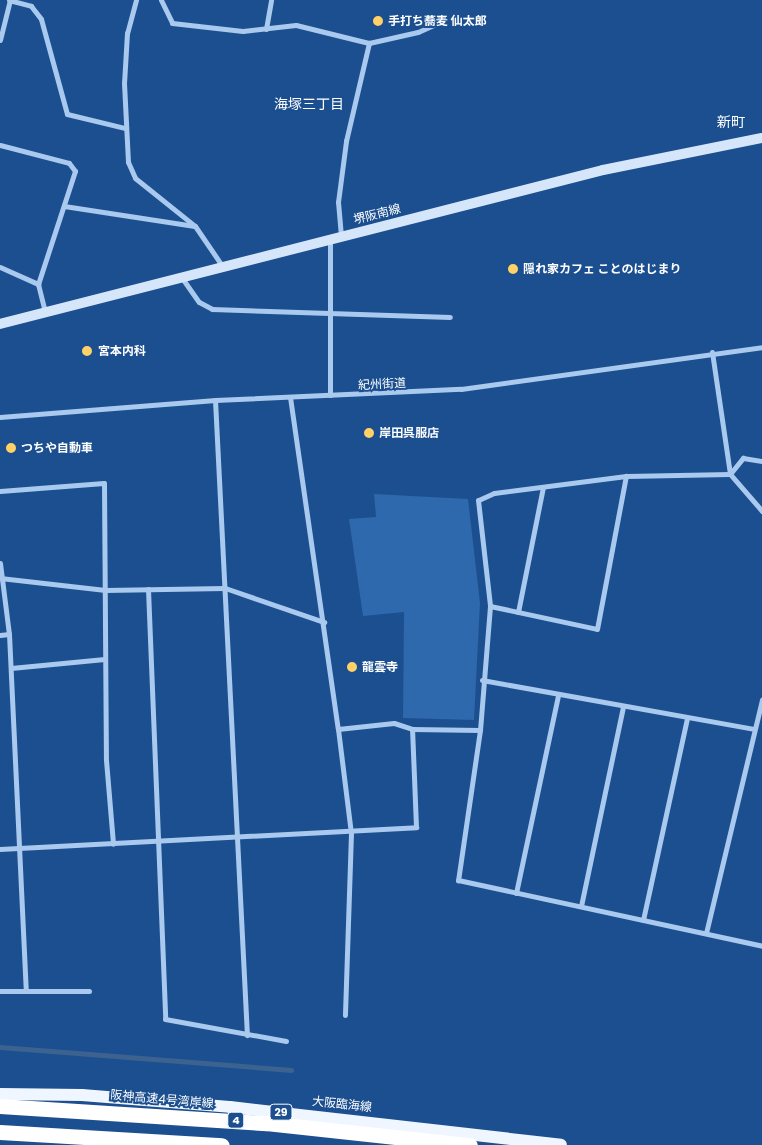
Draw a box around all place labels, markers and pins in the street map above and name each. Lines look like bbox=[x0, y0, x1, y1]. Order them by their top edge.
place label: 手打ち蕎麦 仙太郎 bbox=[388, 14, 487, 28]
marker: 手打ち蕎麦 仙太郎 bbox=[372, 15, 384, 27]
place label: 隠れ家カフェ ことのはじまり bbox=[523, 262, 682, 276]
marker: 隠れ家カフェ ことのはじまり bbox=[507, 263, 519, 275]
marker: 宮本内科 bbox=[80, 344, 94, 358]
place label: 宮本内科 bbox=[98, 344, 146, 358]
place label: 岸田呉服店 bbox=[379, 426, 439, 440]
marker: 岸田呉服店 bbox=[363, 427, 375, 439]
place label: つちや自動車 bbox=[21, 441, 93, 455]
marker: つちや自動車 bbox=[5, 442, 17, 454]
place label: 龍雲寺 bbox=[362, 660, 398, 674]
marker: 龍雲寺 bbox=[346, 661, 358, 673]

